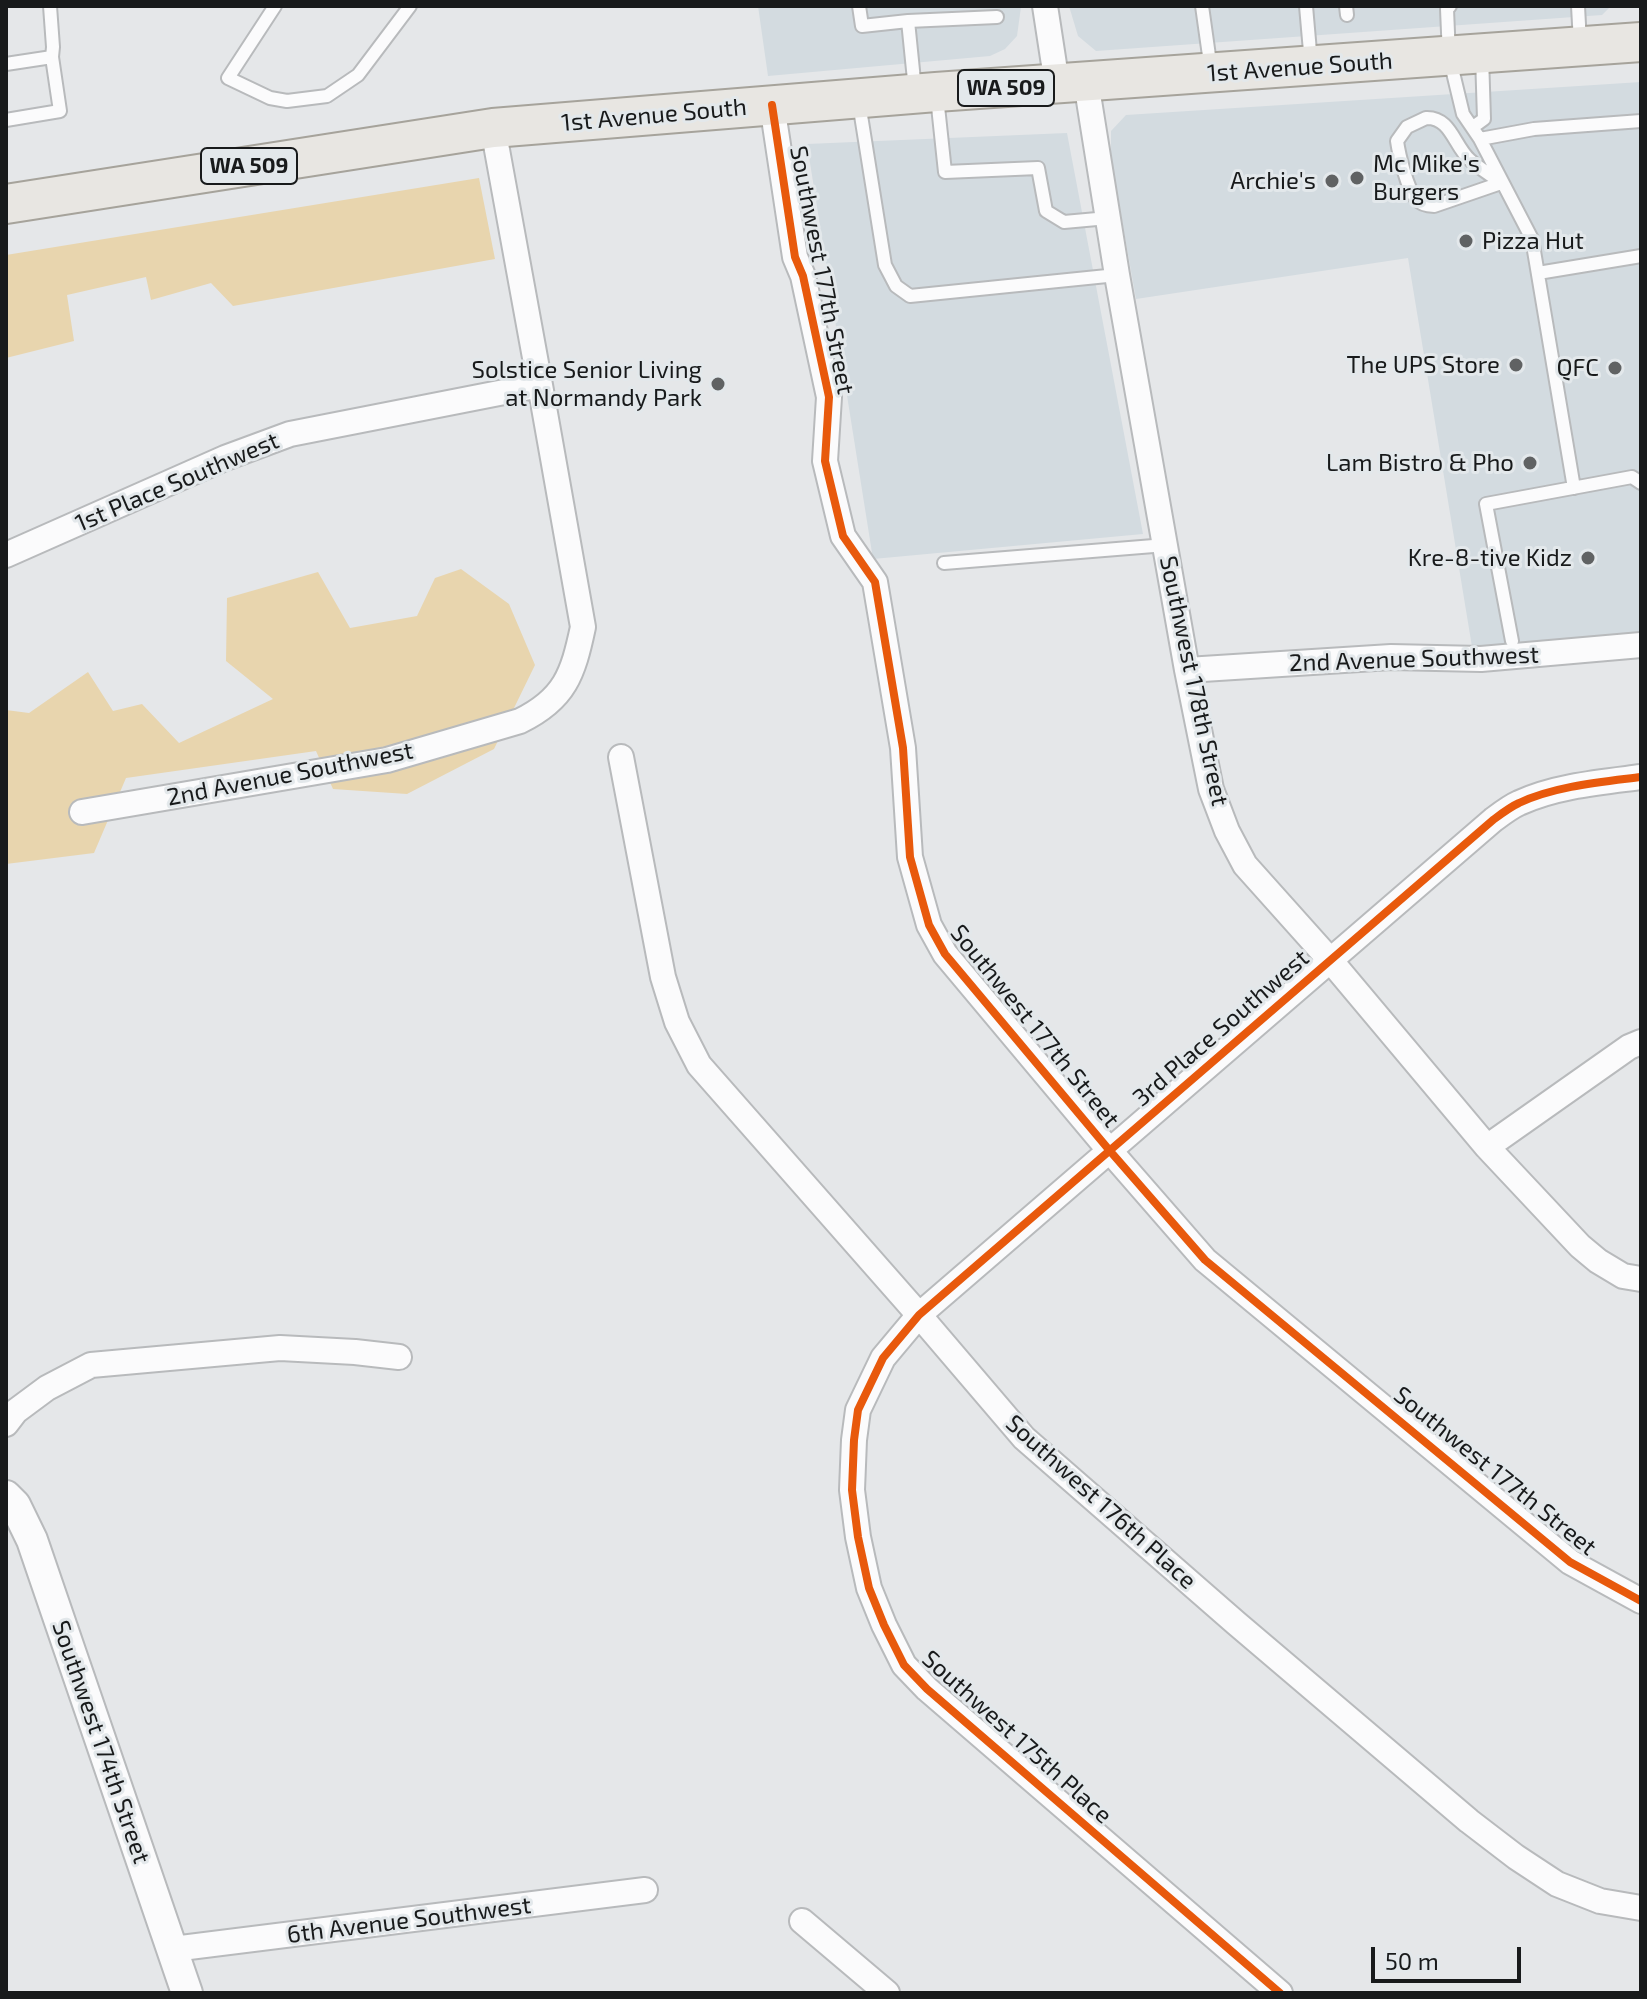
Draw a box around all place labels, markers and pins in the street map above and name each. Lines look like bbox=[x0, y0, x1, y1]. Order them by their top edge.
place label: Mc Mike's Burgers bbox=[1373, 150, 1480, 206]
place label: Archie's bbox=[1230, 167, 1316, 195]
marker: Mc Mike's Burgers bbox=[1348, 169, 1366, 187]
marker: Archie's bbox=[1323, 172, 1341, 190]
place label: Pizza Hut bbox=[1482, 227, 1584, 255]
marker: Pizza Hut bbox=[1457, 232, 1475, 250]
place label: The UPS Store bbox=[1347, 351, 1500, 379]
place label: QFC bbox=[1556, 354, 1599, 382]
place label: Solstice Senior Living at Normandy Park bbox=[472, 356, 702, 412]
marker: The UPS Store bbox=[1507, 356, 1525, 374]
marker: QFC bbox=[1606, 359, 1624, 377]
marker: Solstice Senior Living at Normandy Park bbox=[709, 375, 727, 393]
place label: Lam Bistro & Pho bbox=[1326, 449, 1514, 477]
marker: Lam Bistro & Pho bbox=[1521, 454, 1539, 472]
place label: Kre-8-tive Kidz bbox=[1408, 544, 1572, 572]
marker: Kre-8-tive Kidz bbox=[1579, 549, 1597, 567]

